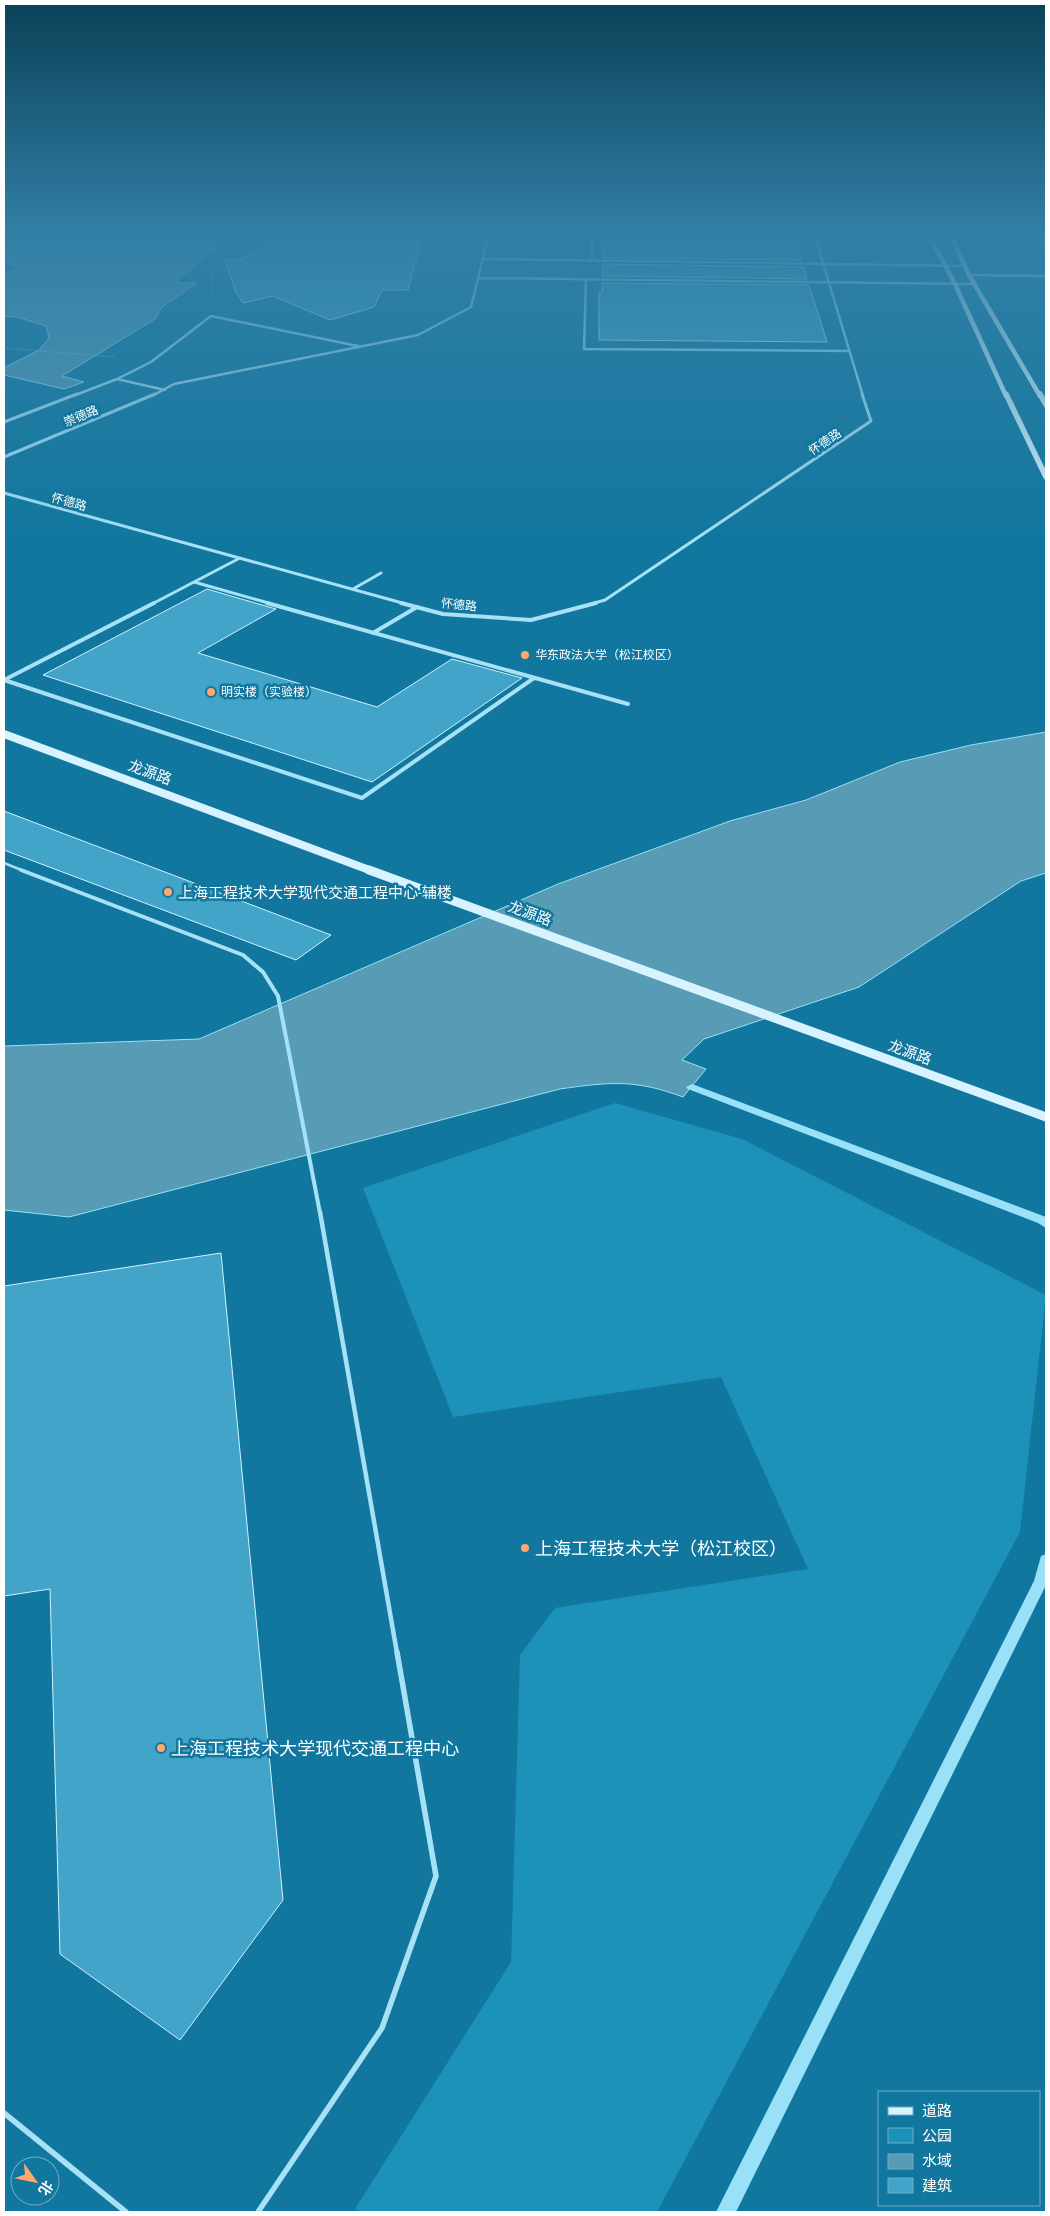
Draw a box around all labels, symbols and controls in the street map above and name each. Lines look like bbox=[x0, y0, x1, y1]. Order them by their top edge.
street label: 崇德路 bbox=[62, 403, 100, 429]
street label: 怀德路 bbox=[806, 426, 844, 458]
street label: 怀德路 bbox=[50, 491, 88, 513]
street label: 怀德路 bbox=[440, 596, 478, 614]
place label: 华东政法大学（松江校区） bbox=[535, 648, 679, 662]
marker: 华东政法大学（松江校区） bbox=[519, 649, 531, 661]
place label: 明实楼（实验楼） bbox=[221, 685, 317, 699]
marker: 明实楼（实验楼） bbox=[205, 686, 217, 698]
street label: 龙源路 bbox=[126, 756, 174, 788]
place label: 上海工程技术大学现代交通工程中心-辅楼 bbox=[178, 884, 452, 901]
marker: 上海工程技术大学现代交通工程中心-辅楼 bbox=[162, 886, 174, 898]
street label: 龙源路 bbox=[506, 897, 554, 929]
street label: 龙源路 bbox=[886, 1036, 934, 1068]
place label: 上海工程技术大学（松江校区） bbox=[535, 1538, 787, 1559]
marker: 上海工程技术大学（松江校区） bbox=[519, 1542, 531, 1554]
place label: 上海工程技术大学现代交通工程中心 bbox=[171, 1738, 459, 1759]
marker: 上海工程技术大学现代交通工程中心 bbox=[155, 1742, 167, 1754]
legend bbox=[878, 2091, 1040, 2206]
text: 道路 bbox=[922, 2102, 952, 2119]
text: 公园 bbox=[922, 2127, 952, 2144]
text: 水域 bbox=[922, 2152, 952, 2169]
north arrow bbox=[10, 2156, 60, 2206]
text: 建筑 bbox=[922, 2177, 952, 2194]
text: 北 bbox=[35, 2178, 56, 2198]

